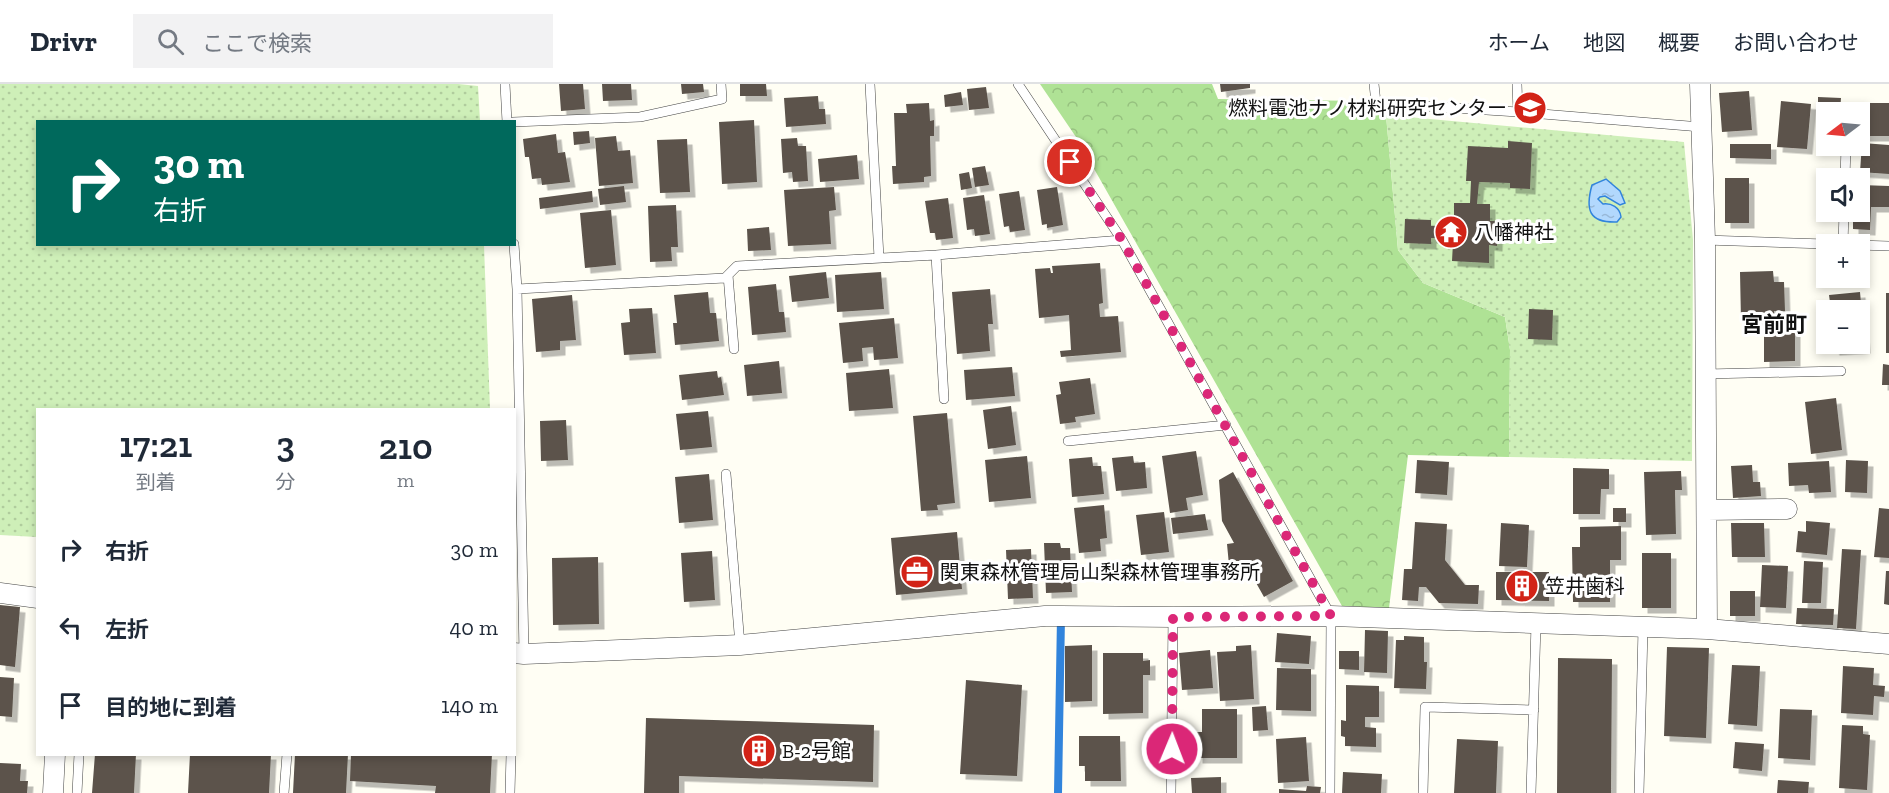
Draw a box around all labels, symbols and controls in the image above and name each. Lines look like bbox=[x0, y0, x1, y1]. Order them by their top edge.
search box bbox=[133, 14, 553, 68]
text: Drivr bbox=[30, 25, 97, 58]
icon: search bbox=[154, 25, 187, 58]
text: ここで検索 bbox=[202, 30, 312, 57]
text: ホーム bbox=[1488, 30, 1550, 55]
text: 地図 bbox=[1583, 30, 1625, 55]
text: 概要 bbox=[1658, 30, 1700, 55]
text: お問い合わせ bbox=[1733, 30, 1859, 55]
school or university icon: 燃料電池ナノ材料研究センター bbox=[1512, 90, 1548, 126]
place label: 燃料電池ナノ材料研究センター bbox=[1228, 96, 1507, 120]
north arrow bbox=[1816, 102, 1870, 156]
map controls bbox=[1816, 102, 1870, 354]
pin bbox=[1044, 136, 1095, 187]
text: 30 m bbox=[153, 138, 244, 189]
icon: right bbox=[54, 144, 132, 222]
icon: arrive bbox=[1053, 145, 1086, 178]
button: sound bbox=[1816, 168, 1870, 222]
text: 右折 bbox=[153, 195, 207, 227]
temple icon: 八幡神社 bbox=[1433, 214, 1469, 250]
place label: 八幡神社 bbox=[1474, 220, 1554, 244]
button: + bbox=[1816, 234, 1870, 288]
button: − bbox=[1816, 300, 1870, 354]
district label: 宮前町 bbox=[1741, 311, 1807, 338]
text: 17:21 bbox=[119, 423, 192, 466]
text: 3 bbox=[276, 423, 295, 466]
text: 210 bbox=[379, 425, 433, 468]
text: m bbox=[397, 468, 414, 492]
text: 到着 bbox=[136, 470, 176, 494]
text: 分 bbox=[275, 470, 295, 494]
icon: right bbox=[54, 533, 87, 566]
text: 30 m bbox=[451, 536, 498, 563]
text: 右折 bbox=[105, 538, 149, 565]
office icon: 関東森林管理局山梨森林管理事務所 bbox=[899, 554, 935, 590]
place label: 関東森林管理局山梨森林管理事務所 bbox=[940, 560, 1260, 584]
building icon: 笠井歯科 bbox=[1504, 568, 1540, 604]
place label: 笠井歯科 bbox=[1545, 574, 1625, 598]
icon: left bbox=[54, 611, 87, 644]
text: 40 m bbox=[449, 614, 498, 641]
text: 左折 bbox=[105, 616, 149, 643]
icon: arrive bbox=[54, 689, 87, 722]
text: 140 m bbox=[441, 692, 498, 719]
text: 目的地に到着 bbox=[105, 694, 237, 721]
position arrow bbox=[1140, 717, 1204, 781]
building icon: B-2号館 bbox=[741, 733, 777, 769]
place label: B-2号館 bbox=[782, 739, 851, 763]

